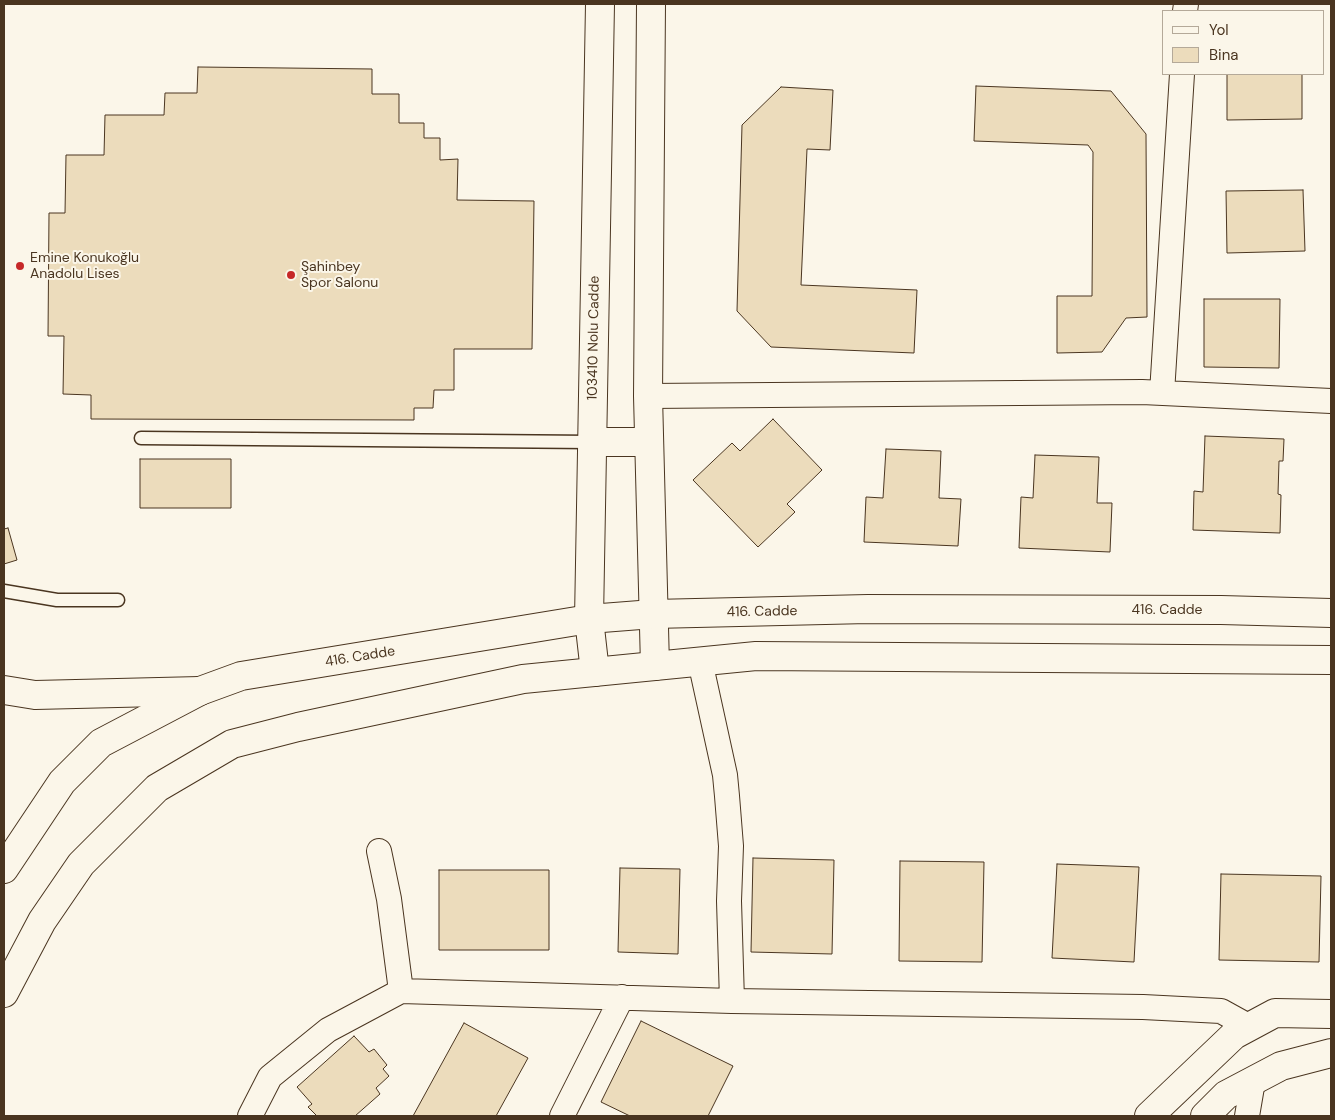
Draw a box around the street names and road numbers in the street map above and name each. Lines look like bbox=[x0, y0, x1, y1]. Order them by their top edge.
street label: 103410 Nolu Cadde bbox=[585, 276, 603, 400]
street label: 416. Cadde bbox=[1132, 602, 1202, 618]
street label: 416. Cadde bbox=[726, 603, 798, 621]
street label: 416. Cadde bbox=[324, 643, 396, 671]

